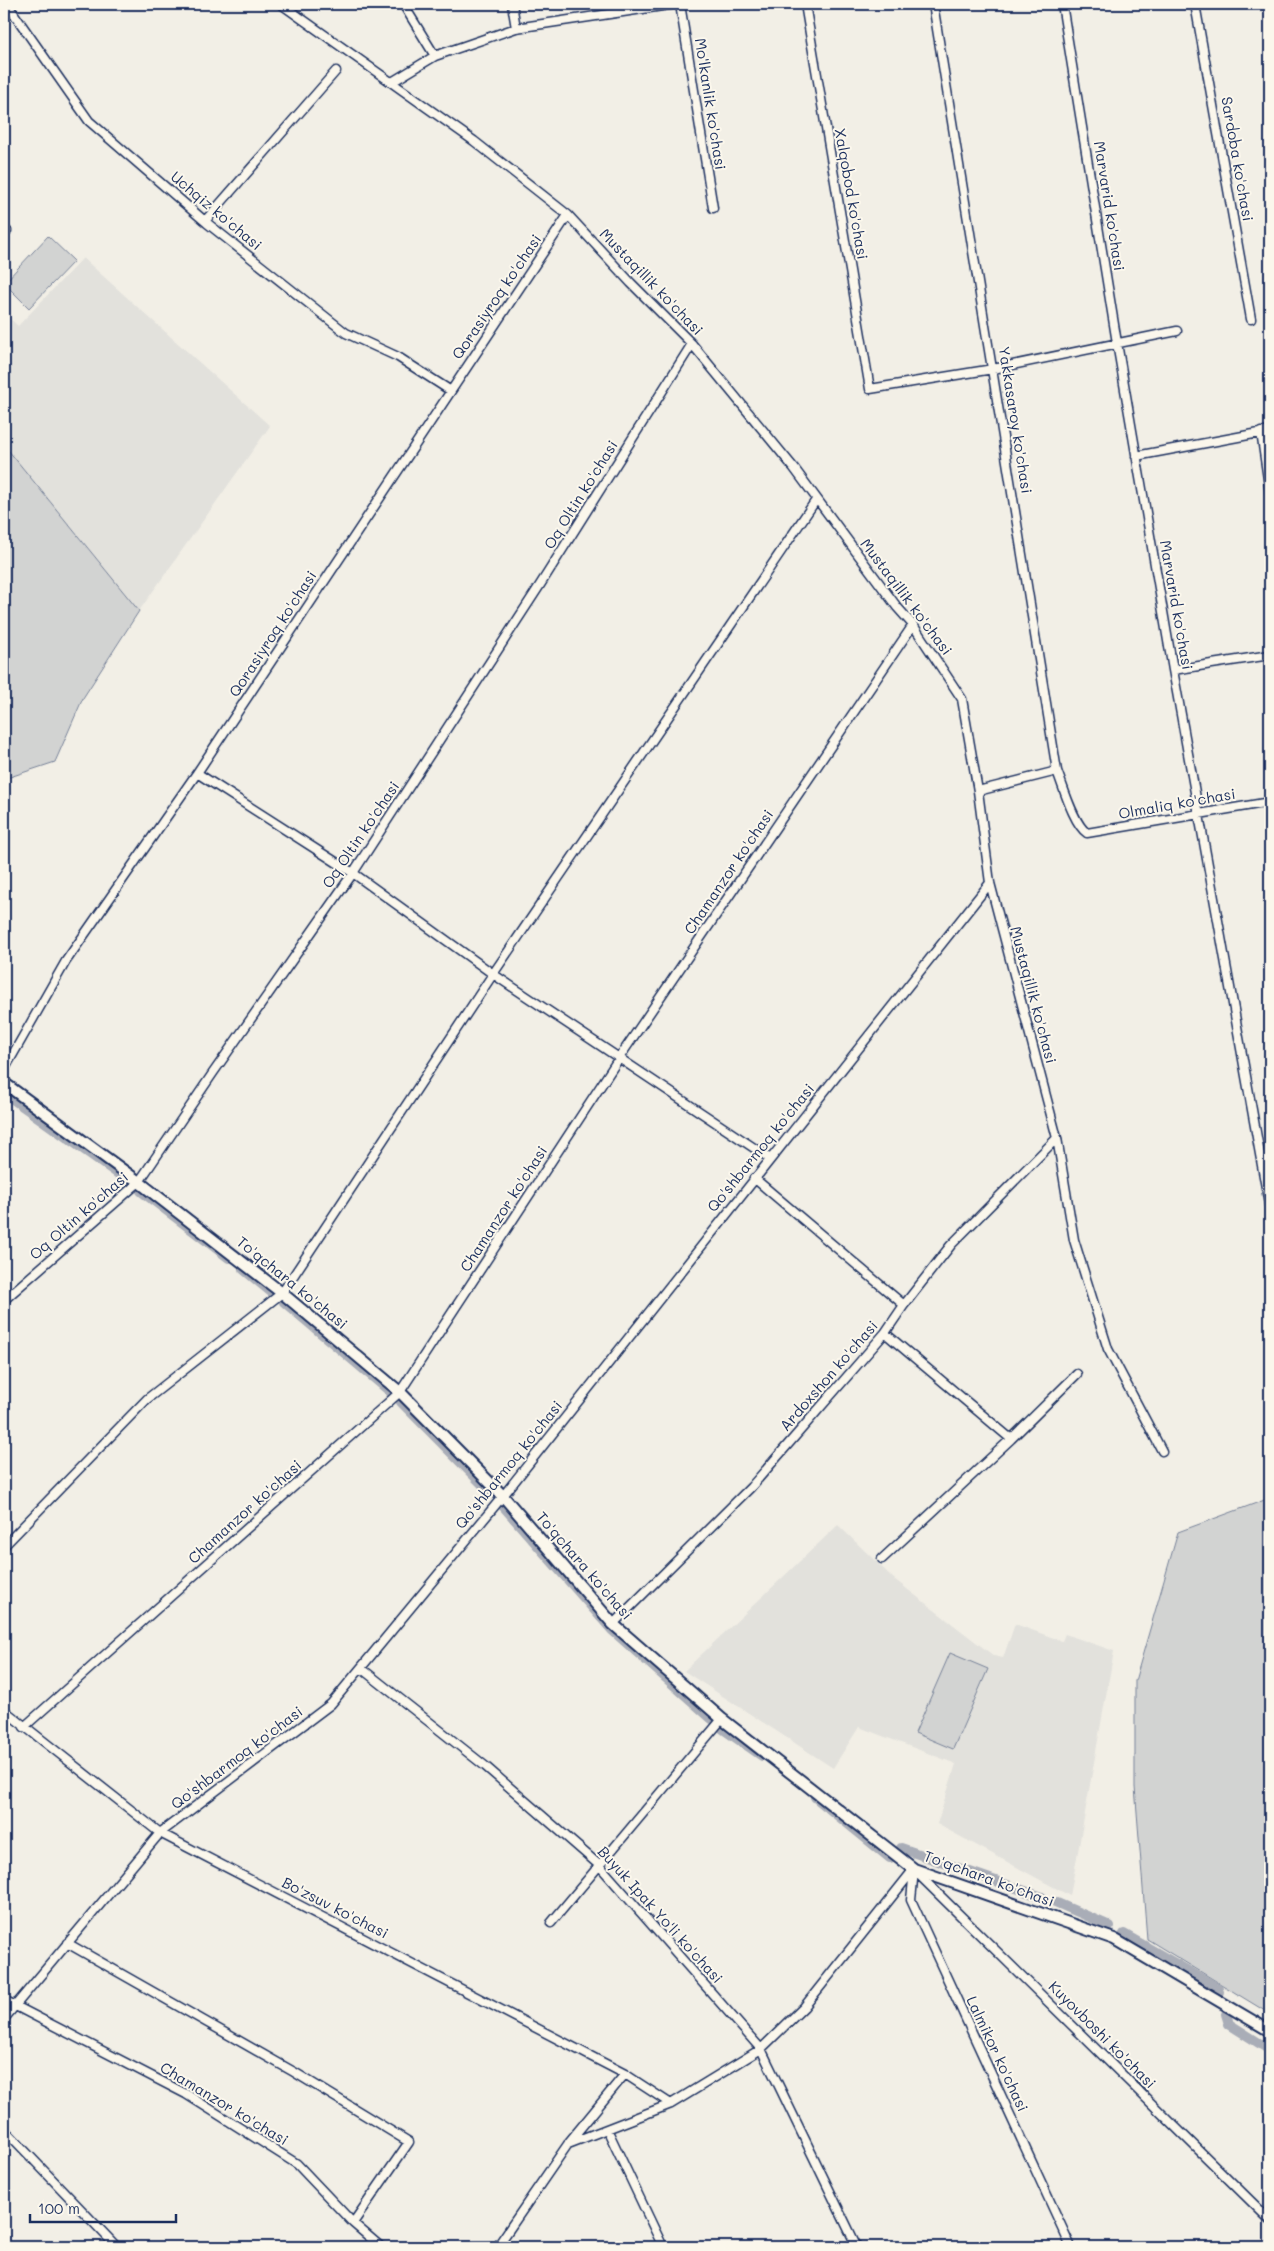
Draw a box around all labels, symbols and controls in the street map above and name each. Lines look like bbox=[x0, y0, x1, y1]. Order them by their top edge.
street label: Mo'lkanlik ko'chasi bbox=[691, 36, 731, 171]
street label: Sardoba ko'chasi bbox=[1217, 95, 1259, 223]
street label: Xalqobod ko'chasi bbox=[831, 127, 873, 261]
street label: Marvarid ko'chasi bbox=[1090, 139, 1130, 272]
street label: Uchqiz ko'chasi bbox=[167, 166, 266, 254]
street label: Mustaqillik ko'chasi bbox=[595, 224, 708, 339]
street label: Qorasiyroq ko'chasi bbox=[447, 230, 545, 363]
street label: Yakkasaroy ko'chasi bbox=[994, 345, 1038, 495]
street label: Oq Oltin ko'chasi bbox=[539, 436, 622, 553]
street label: Mustaqillik ko'chasi bbox=[856, 534, 957, 659]
street label: Marvarid ko'chasi bbox=[1156, 538, 1198, 671]
street label: Qorasiyroq ko'chasi bbox=[224, 566, 321, 700]
street label: Oq Oltin ko'chasi bbox=[317, 777, 403, 892]
street label: Olmaliq ko'chasi bbox=[1117, 783, 1237, 823]
street label: Chamanzor ko'chasi bbox=[679, 805, 777, 938]
street label: Mustaqillik ko'chasi bbox=[1006, 924, 1062, 1066]
street label: Qo'shbarmoq ko'chasi bbox=[702, 1079, 818, 1216]
street label: Chamanzor ko'chasi bbox=[455, 1142, 551, 1275]
street label: Oq Oltin ko'chasi bbox=[25, 1167, 132, 1264]
street label: To'qchara ko'chasi bbox=[233, 1231, 352, 1333]
street label: Ardoxshon ko'chasi bbox=[775, 1316, 882, 1435]
street label: Qo'shbarmoq ko'chasi bbox=[450, 1396, 566, 1533]
street label: Chamanzor ko'chasi bbox=[183, 1455, 305, 1568]
street label: To'qchara ko'chasi bbox=[532, 1507, 637, 1624]
street label: Qo'shbarmoq ko'chasi bbox=[166, 1701, 306, 1813]
street label: Buyuk Ipak Yo'li ko'chasi bbox=[594, 1841, 728, 1987]
street label: To'qchara ko'chasi bbox=[921, 1845, 1057, 1911]
street label: Bo'zsuv ko'chasi bbox=[279, 1872, 392, 1943]
street label: Kuyovboshi ko'chasi bbox=[1045, 1976, 1161, 2092]
street label: Lalmikor ko'chasi bbox=[962, 1993, 1033, 2115]
street label: Chamanzor ko'chasi bbox=[157, 2057, 292, 2149]
scale bar bbox=[30, 2191, 176, 2223]
text: 100 m bbox=[38, 2198, 80, 2218]

